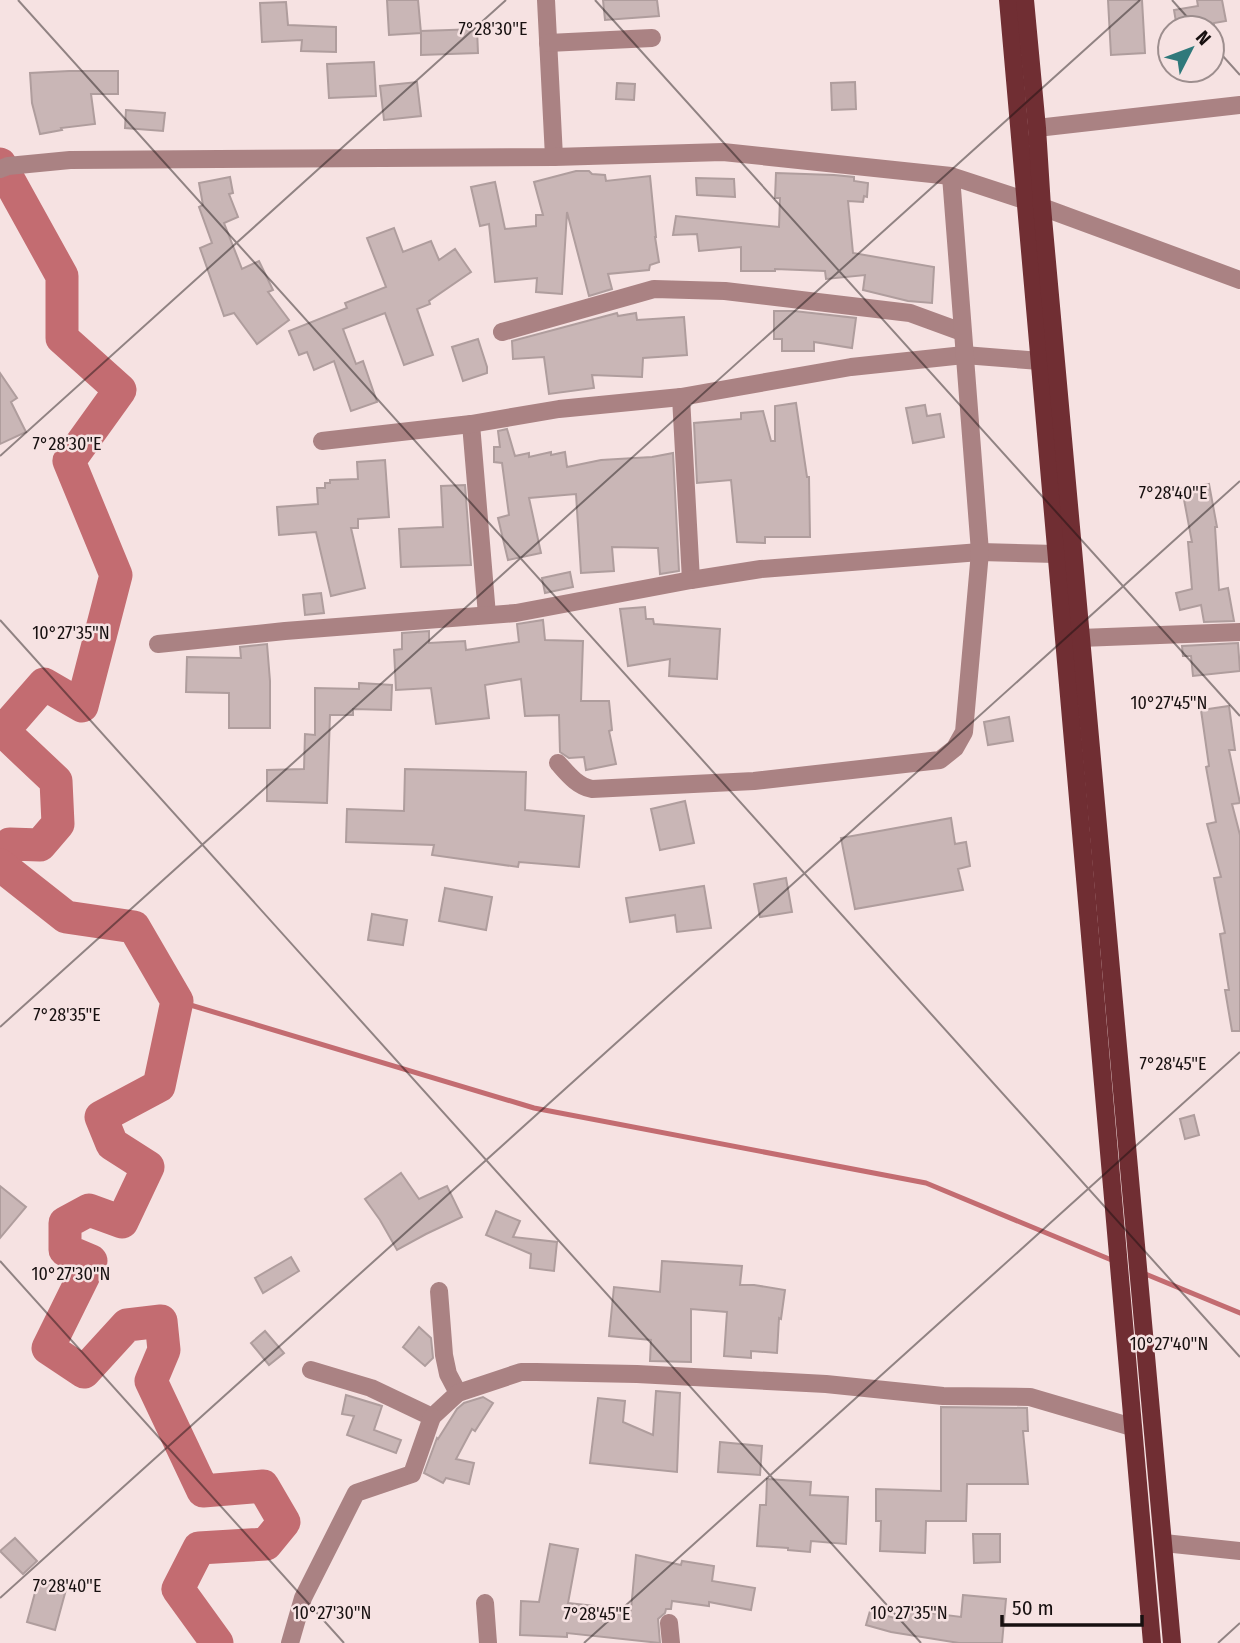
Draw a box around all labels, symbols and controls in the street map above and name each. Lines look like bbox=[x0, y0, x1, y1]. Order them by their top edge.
north arrow bbox=[1156, 14, 1226, 84]
text: 7°28'30"E bbox=[459, 18, 527, 40]
text: N bbox=[1191, 26, 1216, 50]
text: 7°28'30"E bbox=[33, 433, 101, 455]
text: 7°28'40"E bbox=[1139, 482, 1207, 504]
text: 10°27'35"N bbox=[32, 622, 110, 644]
text: 10°27'45"N bbox=[1130, 692, 1208, 714]
text: 7°28'35"E bbox=[33, 1004, 101, 1026]
text: 7°28'45"E bbox=[1140, 1053, 1207, 1075]
text: 10°27'30"N bbox=[32, 1263, 110, 1285]
text: 10°27'40"N bbox=[1130, 1333, 1208, 1355]
text: 7°28'40"E bbox=[33, 1575, 101, 1597]
scale bar bbox=[1002, 1584, 1142, 1628]
text: 50 m bbox=[1012, 1595, 1054, 1621]
text: 10°27'30"N bbox=[293, 1602, 371, 1624]
text: 10°27'35"N bbox=[870, 1602, 948, 1624]
text: 7°28'45"E bbox=[564, 1603, 631, 1625]

